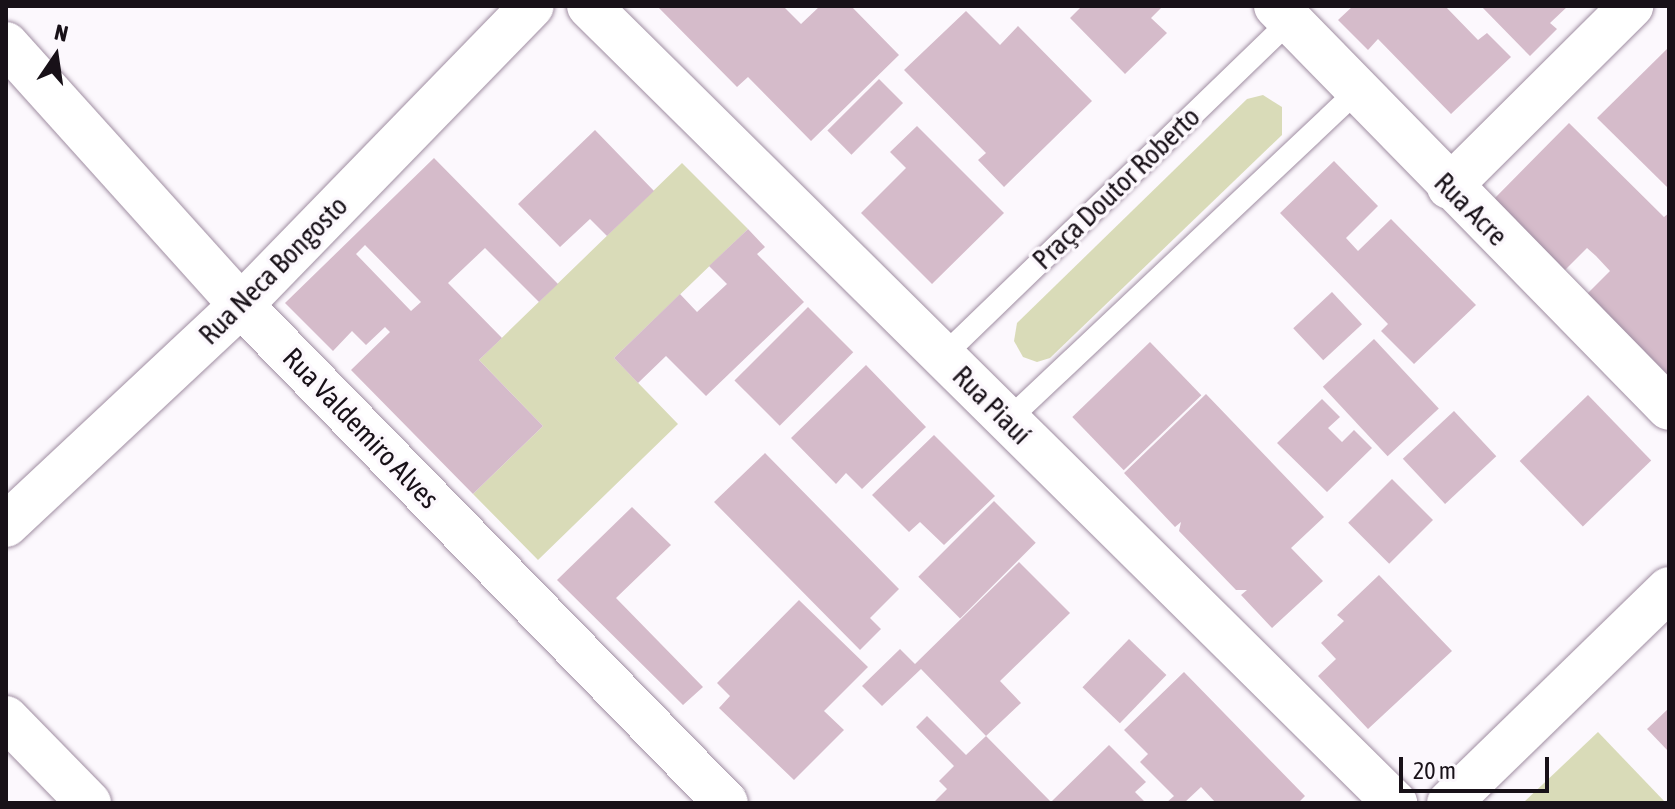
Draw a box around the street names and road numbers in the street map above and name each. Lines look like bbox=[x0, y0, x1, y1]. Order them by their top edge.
street label: Praça Doutor Roberto bbox=[1026, 100, 1206, 276]
street label: Rua Acre bbox=[1428, 166, 1514, 252]
street label: Rua Neca Bongosto bbox=[192, 189, 354, 351]
street label: Rua Valdemiro Alves bbox=[276, 341, 446, 515]
street label: Rua Piauí bbox=[946, 359, 1038, 451]

